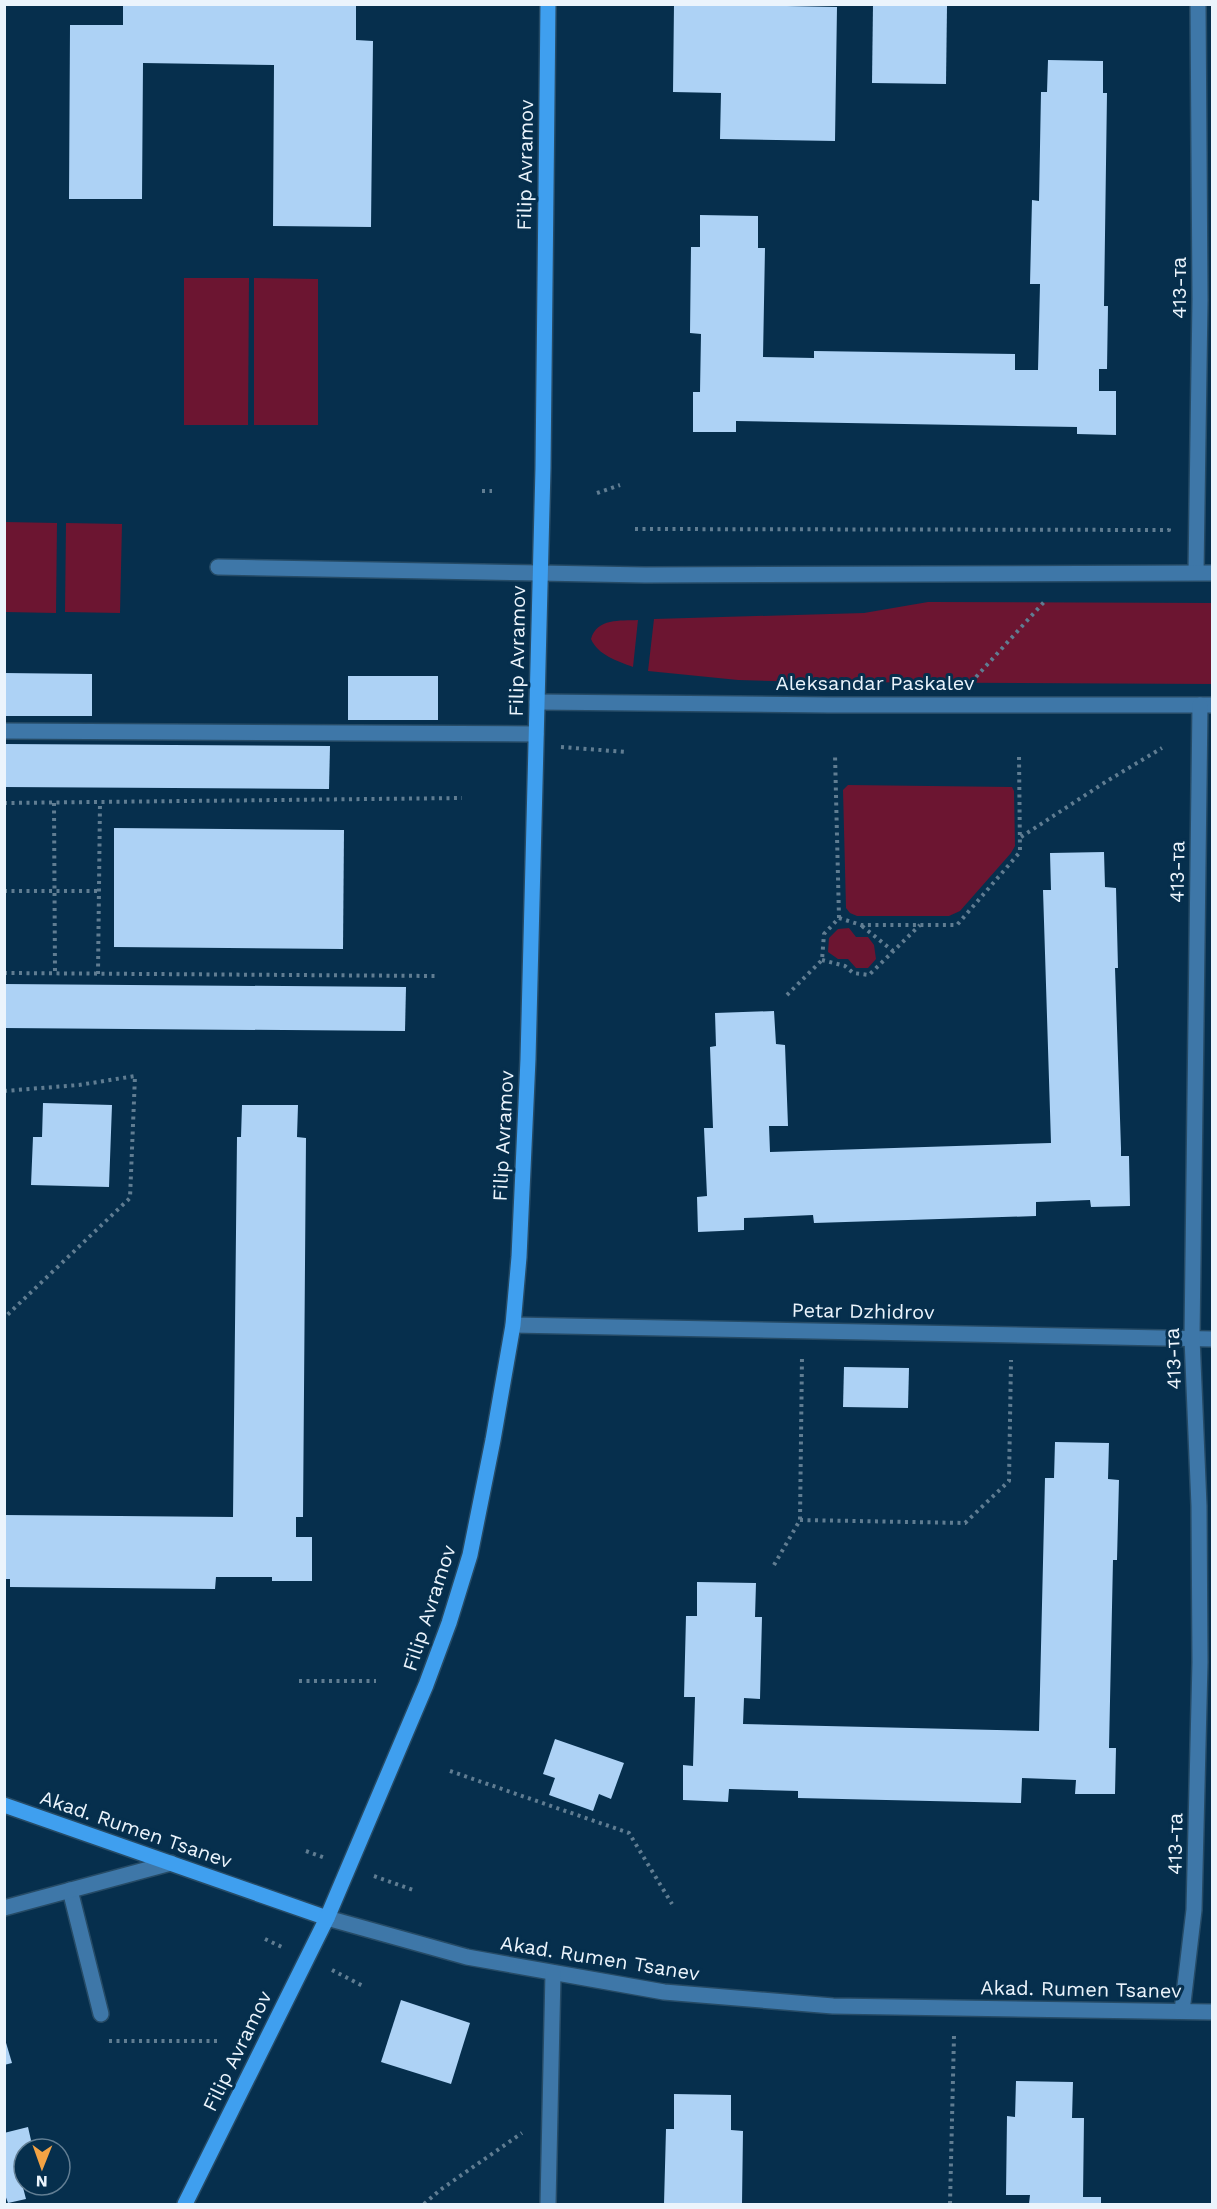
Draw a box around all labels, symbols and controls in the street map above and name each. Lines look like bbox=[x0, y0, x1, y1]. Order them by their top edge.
street label: Filip Avramov bbox=[512, 99, 538, 231]
street label: 413-та bbox=[1167, 256, 1191, 319]
street label: Filip Avramov bbox=[504, 585, 530, 717]
street label: Aleksandar Paskalev bbox=[776, 671, 975, 695]
street label: 413-та bbox=[1164, 840, 1190, 903]
street label: Filip Avramov bbox=[488, 1069, 518, 1202]
street label: Petar Dzhidrov bbox=[791, 1298, 935, 1324]
street label: 413-та bbox=[1160, 1327, 1186, 1390]
street label: Filip Avramov bbox=[397, 1541, 461, 1674]
street label: Akad. Rumen Tsanev bbox=[37, 1785, 236, 1873]
street label: 413-та bbox=[1162, 1812, 1188, 1875]
street label: Akad. Rumen Tsanev bbox=[499, 1930, 702, 1986]
street label: Akad. Rumen Tsanev bbox=[980, 1975, 1182, 2003]
street label: Filip Avramov bbox=[197, 1986, 277, 2115]
north arrow bbox=[12, 2137, 72, 2197]
text: N bbox=[36, 2172, 48, 2191]

